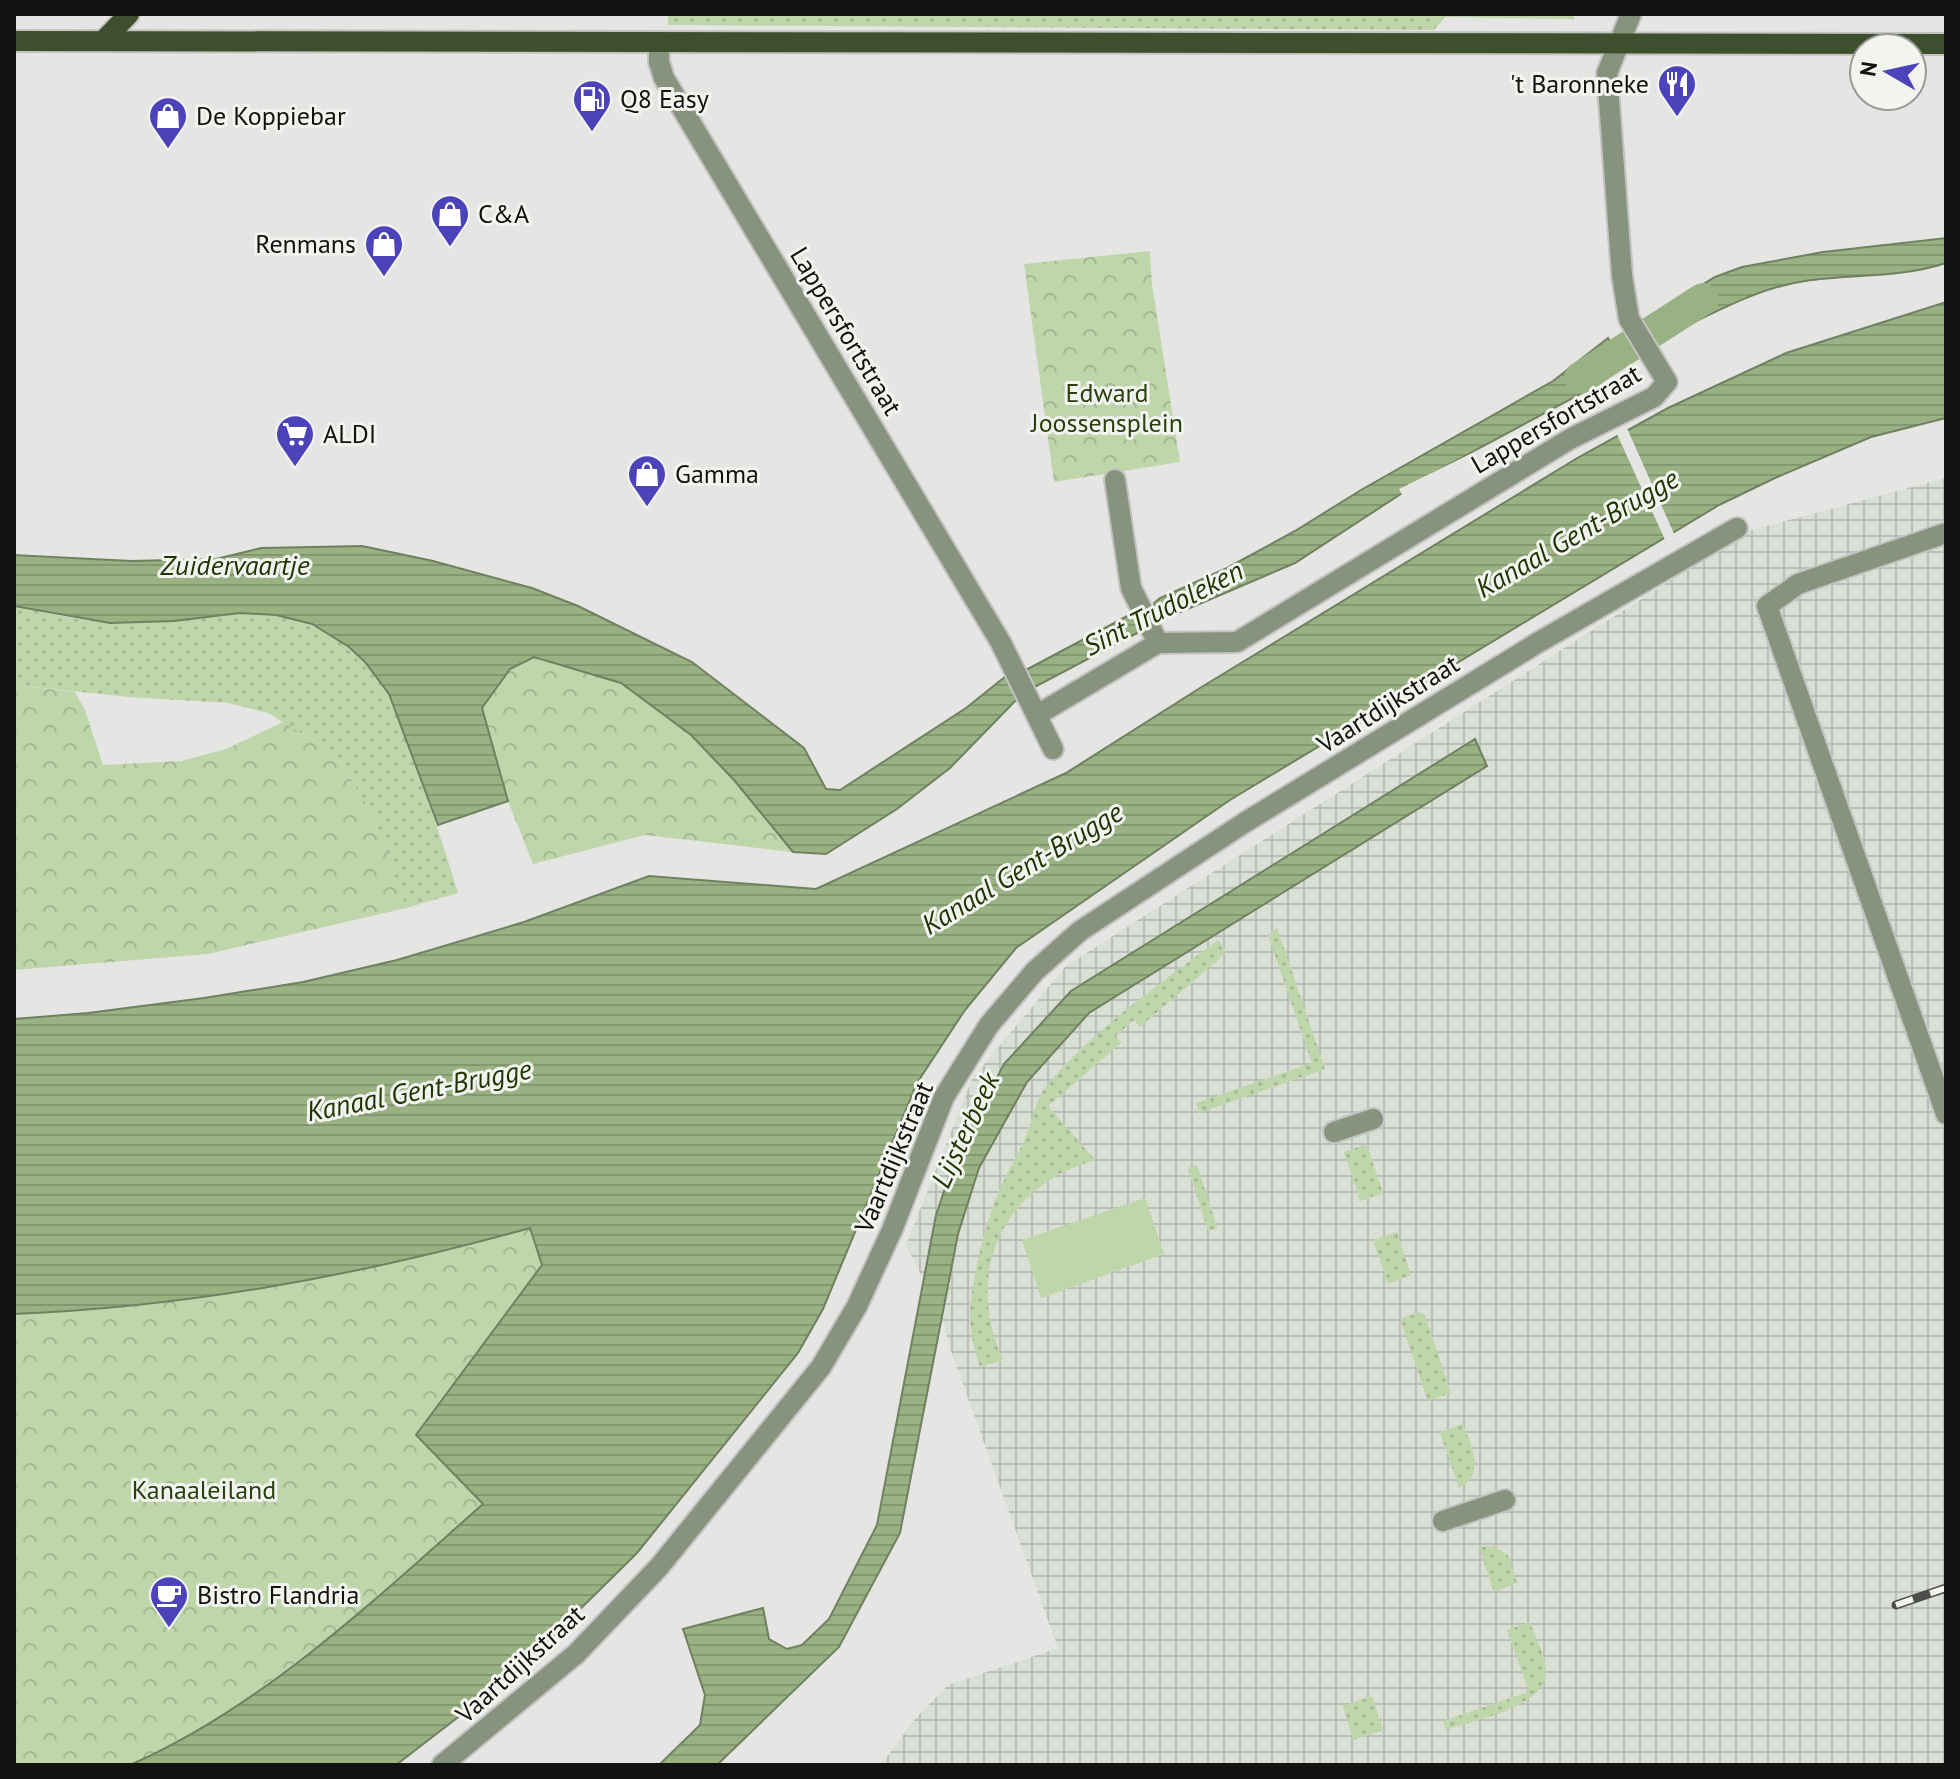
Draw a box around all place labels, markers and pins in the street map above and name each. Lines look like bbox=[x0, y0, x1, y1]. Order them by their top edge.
restaurant icon: 't Baronneke bbox=[1656, 63, 1698, 118]
place label: 't Baronneke bbox=[1510, 67, 1649, 100]
fuel station icon: Q8 Easy bbox=[571, 78, 613, 133]
place label: Q8 Easy bbox=[620, 82, 709, 115]
shop icon: De Koppiebar bbox=[147, 95, 189, 150]
place label: De Koppiebar bbox=[196, 99, 346, 132]
shop icon: C&A bbox=[429, 193, 471, 248]
place label: C&A bbox=[478, 197, 529, 230]
shop icon: Renmans bbox=[363, 223, 405, 278]
place label: Renmans bbox=[255, 227, 356, 260]
supermarket icon: ALDI bbox=[274, 413, 316, 468]
place label: ALDI bbox=[323, 417, 376, 450]
shop icon: Gamma bbox=[626, 453, 668, 508]
place label: Gamma bbox=[675, 457, 759, 490]
cafe icon: Bistro Flandria bbox=[148, 1574, 190, 1629]
place label: Bistro Flandria bbox=[197, 1578, 359, 1611]

